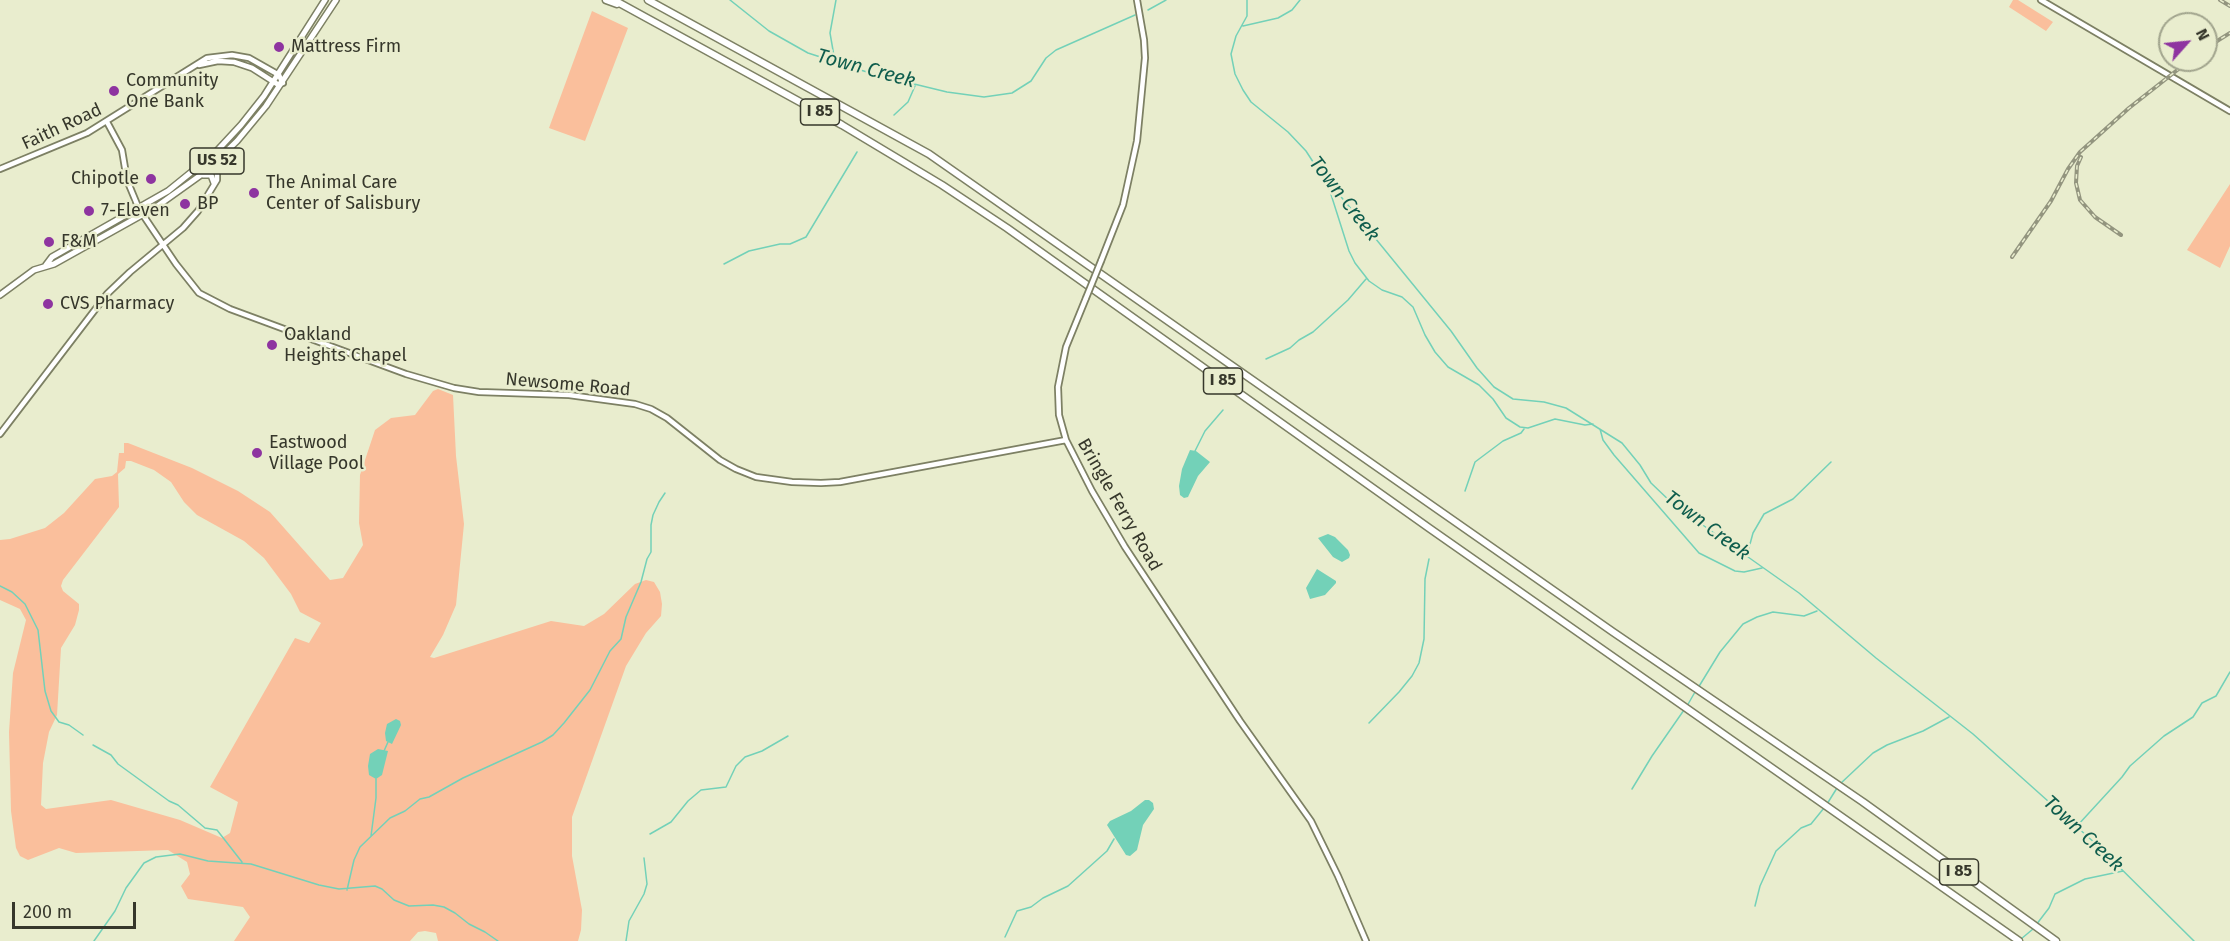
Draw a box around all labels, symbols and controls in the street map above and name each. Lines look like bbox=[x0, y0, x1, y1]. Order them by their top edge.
north arrow bbox=[2158, 12, 2218, 72]
text: N bbox=[2192, 25, 2214, 44]
place label: Mattress Firm bbox=[291, 36, 401, 58]
marker: Mattress Firm bbox=[272, 40, 286, 54]
water label: Town Creek bbox=[814, 44, 918, 94]
place label: Community One Bank bbox=[126, 70, 218, 112]
marker: Community One Bank bbox=[107, 84, 121, 98]
street label: Faith Road bbox=[18, 99, 106, 155]
road number: I 85 bbox=[800, 99, 840, 125]
road number: US 52 bbox=[190, 148, 244, 174]
water label: Town Creek bbox=[1303, 152, 1385, 246]
place label: Chipotle bbox=[71, 168, 139, 190]
marker: Chipotle bbox=[144, 172, 158, 186]
place label: The Animal Care Center of Salisbury bbox=[266, 172, 420, 214]
marker: The Animal Care Center of Salisbury bbox=[247, 186, 261, 200]
place label: BP bbox=[197, 193, 218, 215]
marker: BP bbox=[178, 197, 192, 211]
place label: 7-Eleven bbox=[101, 200, 170, 222]
marker: 7-Eleven bbox=[82, 204, 96, 218]
place label: F&M bbox=[61, 231, 96, 253]
marker: F&M bbox=[42, 235, 56, 249]
place label: CVS Pharmacy bbox=[60, 293, 174, 315]
marker: CVS Pharmacy bbox=[41, 297, 55, 311]
place label: Oakland Heights Chapel bbox=[284, 324, 407, 366]
marker: Oakland Heights Chapel bbox=[265, 338, 279, 352]
road number: I 85 bbox=[1204, 368, 1242, 394]
street label: Newsome Road bbox=[505, 369, 631, 401]
place label: Eastwood Village Pool bbox=[269, 432, 364, 474]
street label: Bringle Ferry Road bbox=[1072, 435, 1166, 575]
marker: Eastwood Village Pool bbox=[250, 446, 264, 460]
water label: Town Creek bbox=[1659, 486, 1755, 566]
water label: Town Creek bbox=[2038, 791, 2128, 877]
road number: I 85 bbox=[1940, 859, 1978, 885]
scale bar bbox=[15, 890, 140, 928]
text: 200 m bbox=[23, 901, 72, 923]

